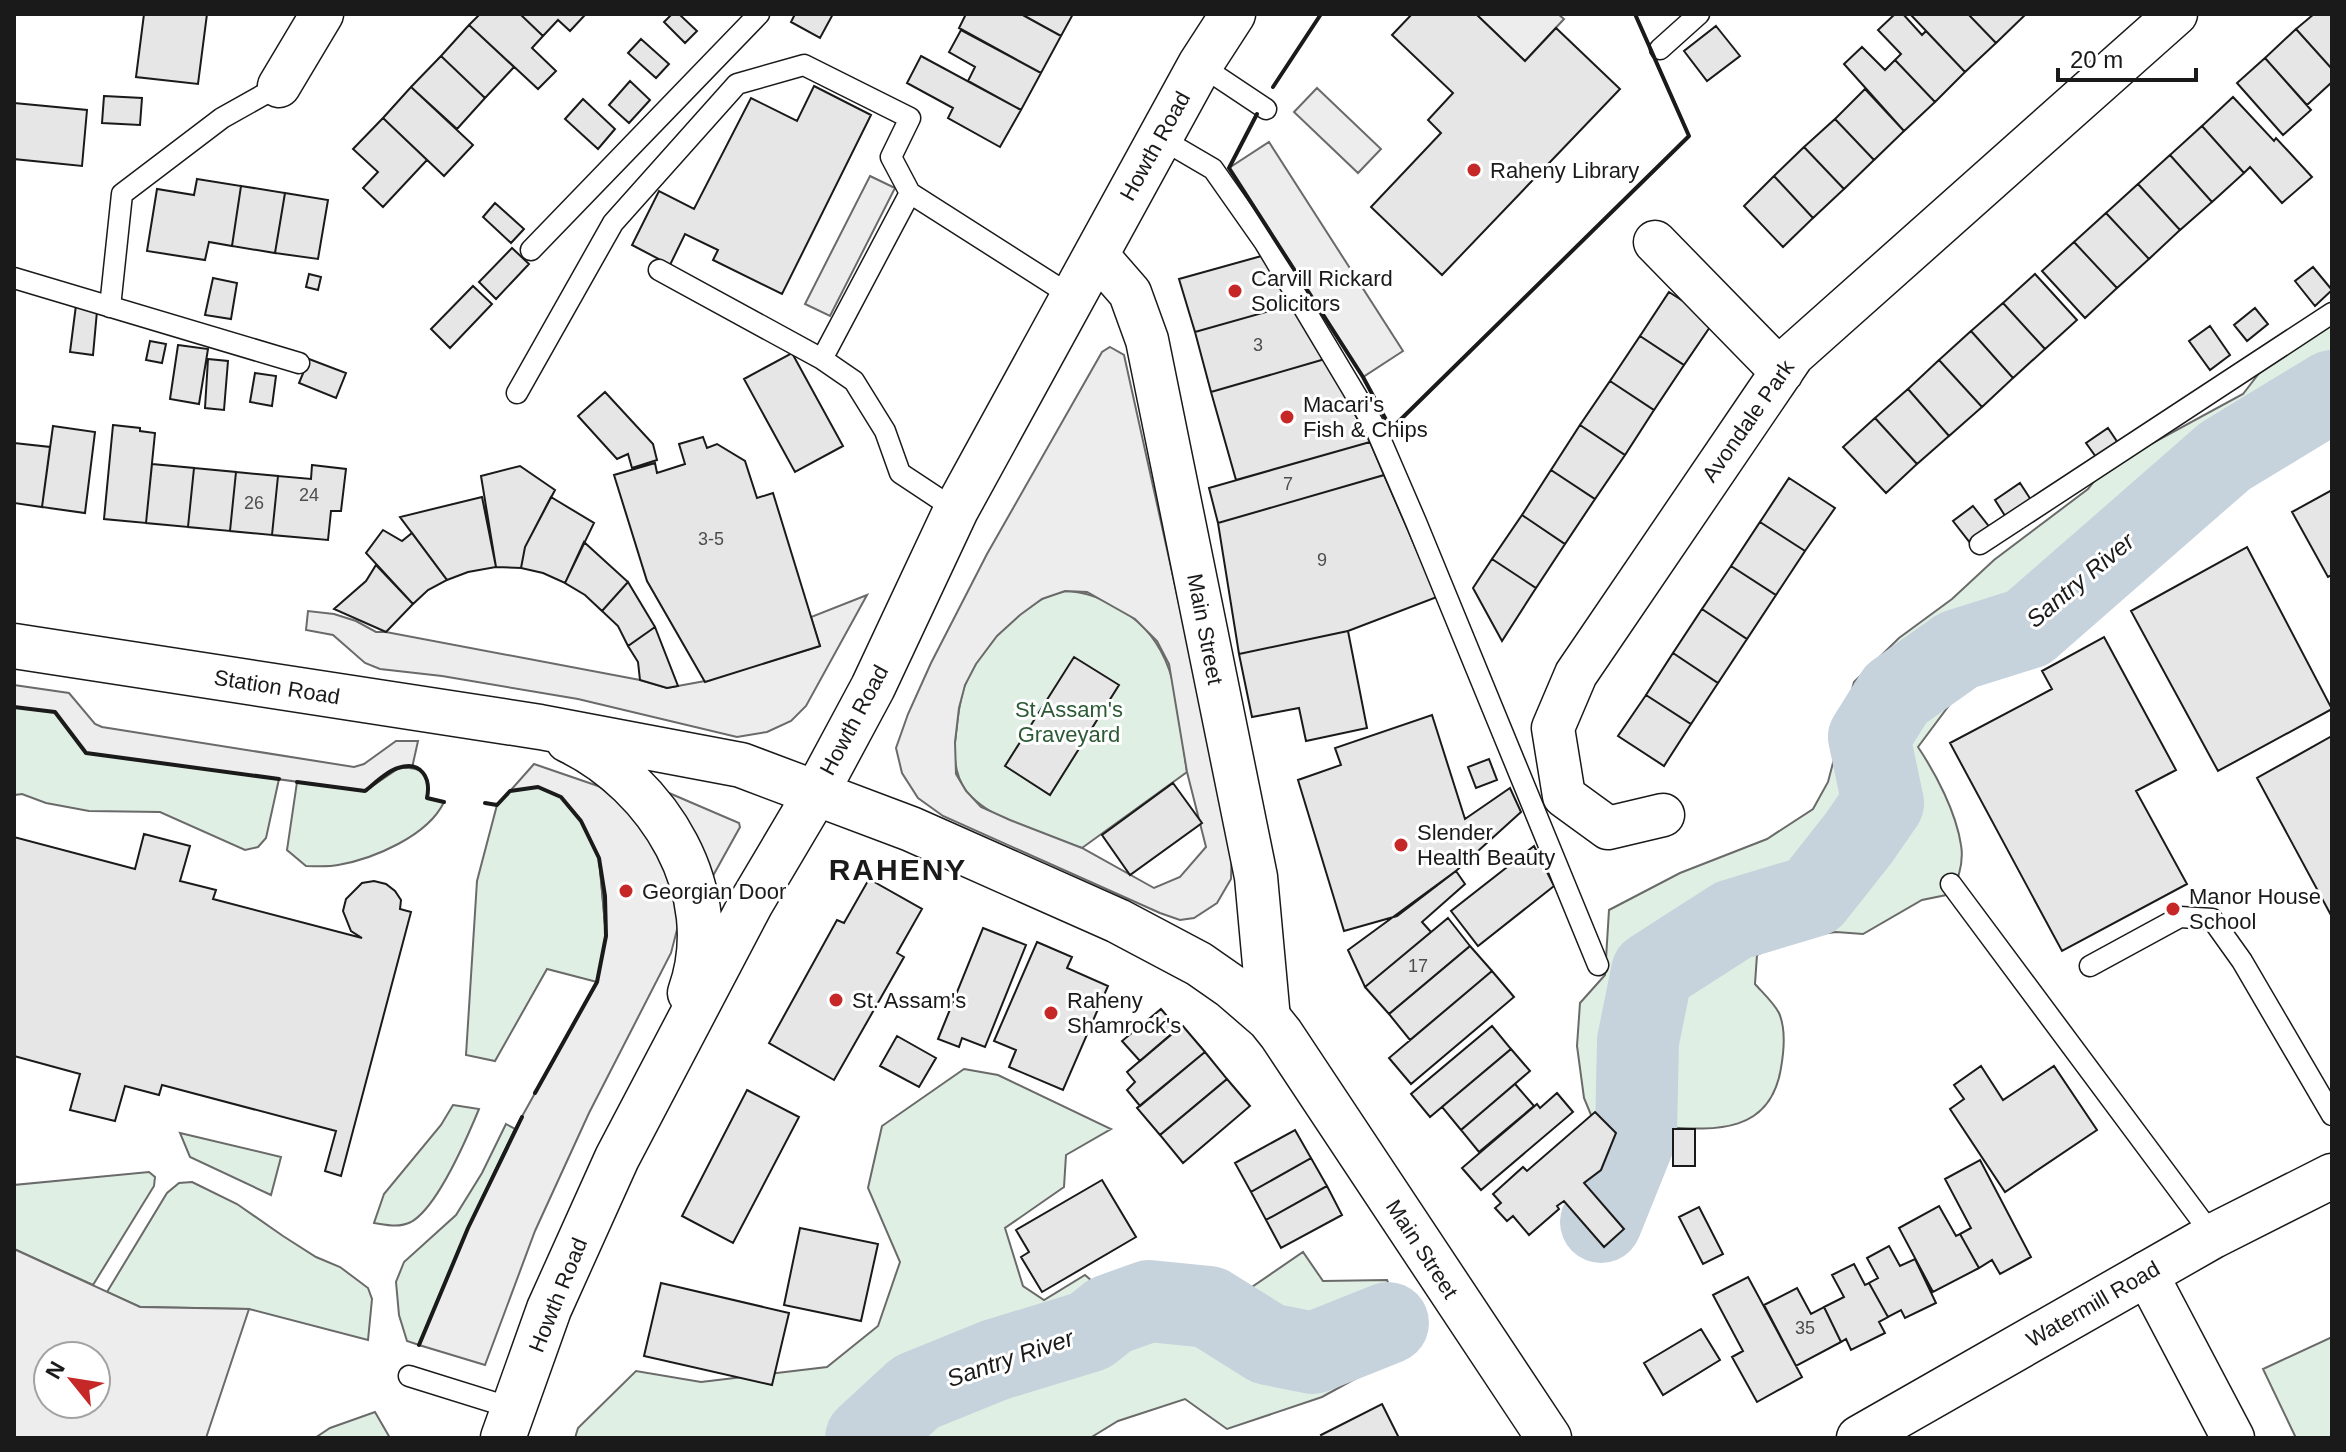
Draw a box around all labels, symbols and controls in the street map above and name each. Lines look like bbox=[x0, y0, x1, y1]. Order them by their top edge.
scale bar bbox=[2058, 32, 2196, 82]
text: 20 m bbox=[2070, 46, 2123, 73]
street label: Howth Road bbox=[1115, 87, 1195, 205]
place label: Raheny Library bbox=[1490, 158, 1639, 183]
marker: Raheny Library bbox=[1465, 161, 1483, 179]
place label: Carvill Rickard Solicitors bbox=[1251, 266, 1393, 316]
marker: Carvill Rickard Solicitors bbox=[1226, 282, 1244, 300]
house number: 3 bbox=[1253, 335, 1263, 355]
street label: Avondale Park bbox=[1697, 355, 1800, 487]
place label: Macari's Fish & Chips bbox=[1303, 392, 1428, 442]
marker: Macari's Fish & Chips bbox=[1278, 408, 1296, 426]
house number: 7 bbox=[1283, 474, 1293, 494]
house number: 24 bbox=[299, 485, 319, 505]
house number: 26 bbox=[244, 493, 264, 513]
water label: Santry River bbox=[2021, 527, 2140, 633]
house number: 3-5 bbox=[698, 529, 724, 549]
house number: 9 bbox=[1317, 550, 1327, 570]
street label: Main Street bbox=[1182, 571, 1228, 687]
street label: Howth Road bbox=[815, 661, 893, 779]
street label: Station Road bbox=[212, 665, 342, 709]
park label: St Assam's Graveyard bbox=[1015, 697, 1123, 747]
place label: Slender Health Beauty bbox=[1417, 820, 1555, 870]
marker: Slender Health Beauty bbox=[1392, 836, 1410, 854]
district label: RAHENY bbox=[829, 853, 967, 886]
place label: Georgian Door bbox=[642, 879, 786, 904]
marker: Georgian Door bbox=[617, 882, 635, 900]
place label: Manor House School bbox=[2189, 884, 2321, 934]
marker: Manor House School bbox=[2164, 900, 2182, 918]
house number: 17 bbox=[1408, 956, 1428, 976]
place label: St. Assam's bbox=[852, 988, 966, 1013]
place label: Raheny Shamrock's bbox=[1067, 988, 1181, 1038]
marker: St. Assam's bbox=[827, 991, 845, 1009]
marker: Raheny Shamrock's bbox=[1042, 1004, 1060, 1022]
street label: Main Street bbox=[1381, 1195, 1463, 1303]
street label: Howth Road bbox=[524, 1234, 592, 1356]
street label: Watermill Road bbox=[2022, 1256, 2164, 1352]
house number: 35 bbox=[1795, 1318, 1815, 1338]
water label: Santry River bbox=[943, 1323, 1078, 1392]
north arrow bbox=[32, 1340, 112, 1420]
text: N bbox=[40, 1357, 70, 1383]

